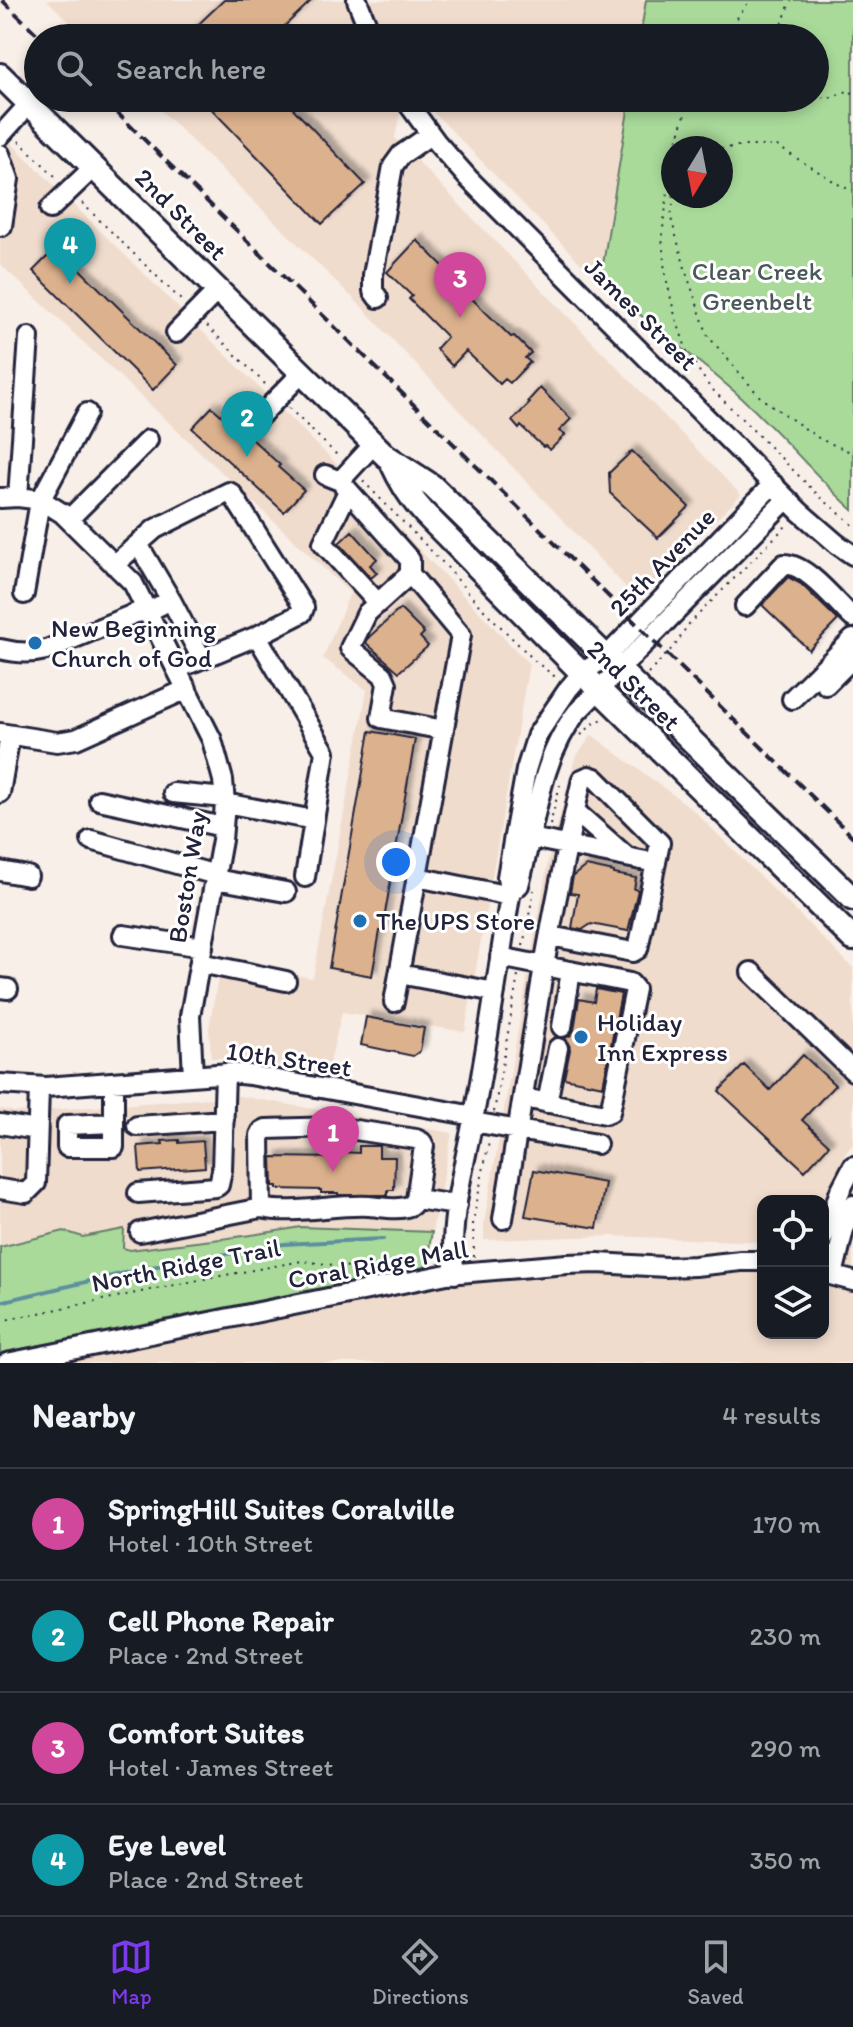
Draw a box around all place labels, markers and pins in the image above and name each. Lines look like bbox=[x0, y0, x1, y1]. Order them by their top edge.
pin: 4 bbox=[44, 218, 96, 284]
pin: 3 bbox=[434, 252, 486, 318]
pin: 2 bbox=[221, 391, 273, 457]
place label: New Beginning Church of God bbox=[51, 612, 217, 674]
marker: New Beginning Church of God bbox=[26, 634, 44, 652]
place label: The UPS Store bbox=[376, 905, 535, 937]
marker: The UPS Store bbox=[351, 912, 369, 930]
place label: Holiday Inn Express bbox=[597, 1006, 728, 1068]
marker: Holiday Inn Express bbox=[572, 1028, 590, 1046]
pin: 1 bbox=[307, 1106, 359, 1172]

